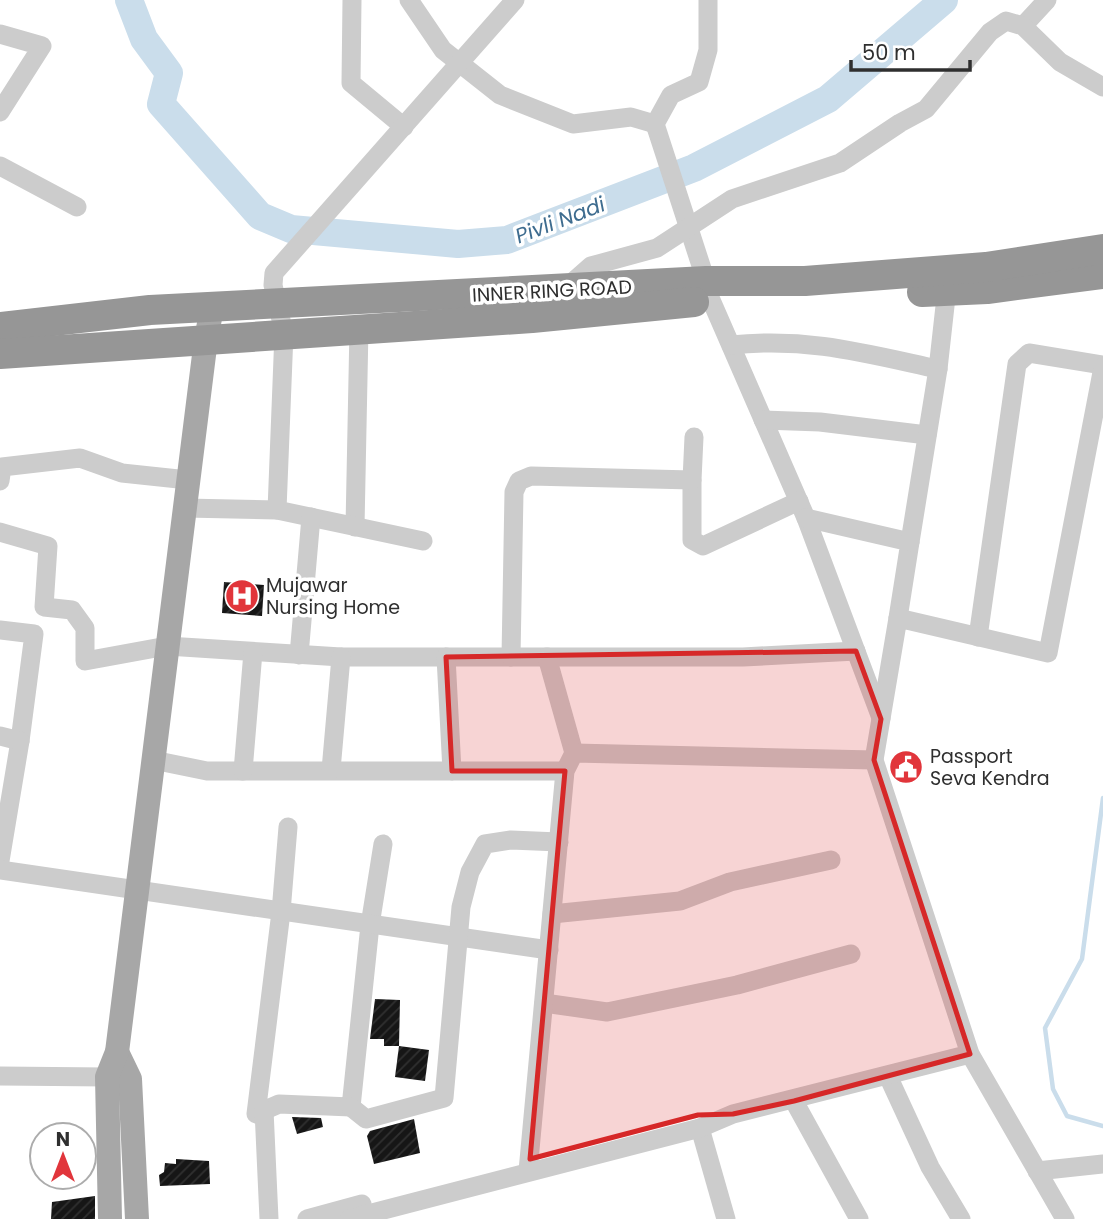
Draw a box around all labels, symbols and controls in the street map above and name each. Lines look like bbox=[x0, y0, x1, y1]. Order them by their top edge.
scale bar bbox=[851, 28, 970, 72]
text: 50 m bbox=[862, 38, 916, 67]
water label: Pivli Nadi bbox=[511, 189, 610, 250]
street label: INNER RING ROAD bbox=[471, 273, 633, 309]
place label: Mujawar Nursing Home bbox=[266, 572, 400, 621]
hospital icon: Mujawar Nursing Home bbox=[223, 577, 261, 615]
place label: Passport Seva Kendra bbox=[930, 743, 1050, 792]
public building icon: Passport Seva Kendra bbox=[887, 748, 925, 786]
north arrow bbox=[28, 1121, 98, 1191]
text: N bbox=[56, 1126, 70, 1153]

